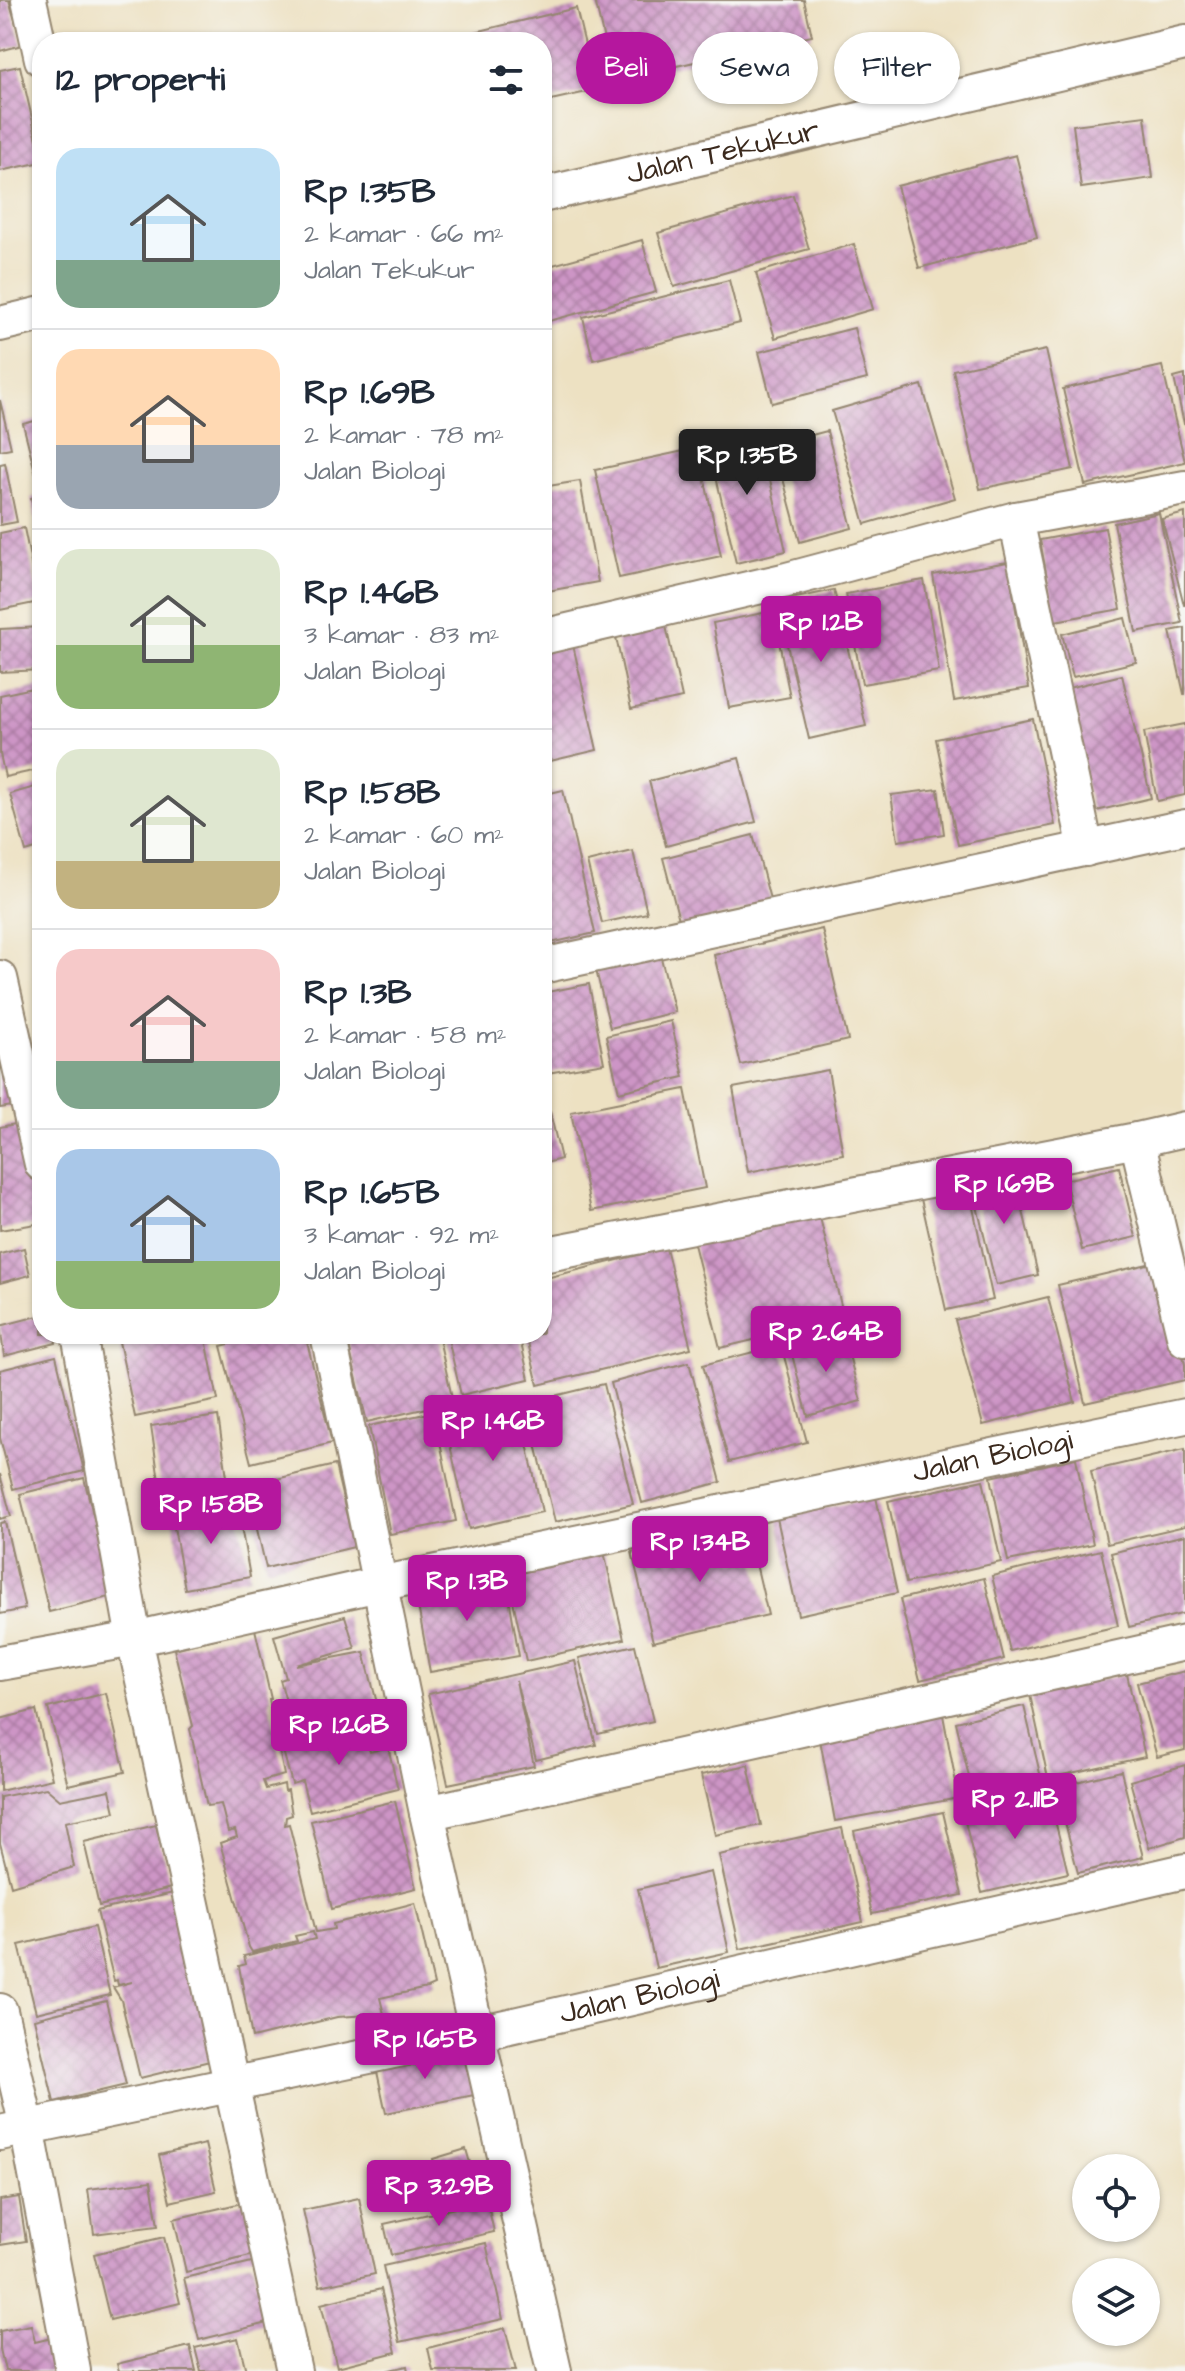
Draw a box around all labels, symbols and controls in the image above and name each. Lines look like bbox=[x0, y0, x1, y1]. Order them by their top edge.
chip: Beli bbox=[576, 32, 676, 104]
chip: Sewa bbox=[692, 32, 818, 104]
chip: Filter bbox=[834, 32, 960, 104]
text: 12 properti bbox=[56, 56, 225, 104]
icon: filters bbox=[484, 58, 528, 102]
street label: Jalan Tekukur bbox=[622, 109, 824, 195]
text: Rp 1.35B bbox=[304, 168, 435, 216]
icon: home bbox=[120, 180, 216, 276]
text: 2 kamar · 66 m² bbox=[304, 216, 504, 252]
text: Jalan Tekukur bbox=[304, 252, 475, 288]
text: Rp 1.69B bbox=[304, 369, 435, 417]
icon: home bbox=[120, 381, 216, 477]
text: 2 kamar · 78 m² bbox=[304, 417, 504, 453]
pin: Rp 1.35B bbox=[664, 429, 830, 497]
text: Rp 1.35B bbox=[697, 437, 797, 473]
text: Jalan Biologi bbox=[304, 453, 445, 489]
text: Rp 1.46B bbox=[304, 569, 439, 617]
icon: home bbox=[120, 581, 216, 677]
pin: Rp 1.2B bbox=[747, 596, 895, 664]
text: Rp 1.2B bbox=[779, 604, 863, 640]
text: 3 kamar · 83 m² bbox=[304, 617, 500, 653]
text: Jalan Biologi bbox=[304, 653, 445, 689]
text: Rp 1.58B bbox=[304, 769, 440, 817]
icon: home bbox=[120, 781, 216, 877]
text: 2 kamar · 60 m² bbox=[304, 817, 504, 853]
text: Jalan Biologi bbox=[304, 853, 445, 889]
text: Rp 1.3B bbox=[304, 969, 411, 1017]
icon: home bbox=[120, 981, 216, 1077]
text: 2 kamar · 58 m² bbox=[304, 1017, 506, 1053]
text: Jalan Biologi bbox=[304, 1053, 445, 1089]
pin: Rp 1.69B bbox=[921, 1158, 1087, 1226]
text: Rp 1.69B bbox=[954, 1166, 1054, 1202]
text: Rp 1.65B bbox=[304, 1169, 439, 1217]
icon: home bbox=[120, 1181, 216, 1277]
text: 3 kamar · 92 m² bbox=[304, 1217, 499, 1253]
text: Jalan Biologi bbox=[304, 1253, 445, 1289]
pin: Rp 2.64B bbox=[743, 1306, 909, 1374]
text: Rp 2.64B bbox=[769, 1314, 883, 1350]
pin: Rp 1.46B bbox=[410, 1395, 576, 1463]
text: Rp 1.46B bbox=[442, 1403, 544, 1439]
street label: Jalan Biologi bbox=[909, 1419, 1077, 1493]
pin: Rp 1.58B bbox=[128, 1478, 294, 1546]
text: Rp 1.58B bbox=[159, 1486, 263, 1522]
pin: Rp 1.34B bbox=[617, 1516, 783, 1584]
text: Rp 1.34B bbox=[650, 1524, 750, 1560]
pin: Rp 1.3B bbox=[393, 1555, 541, 1623]
text: Rp 1.3B bbox=[426, 1563, 508, 1599]
pin: Rp 1.26B bbox=[256, 1699, 422, 1767]
text: Rp 1.26B bbox=[289, 1707, 389, 1743]
pin: Rp 2.11B bbox=[932, 1773, 1098, 1841]
text: Rp 2.11B bbox=[971, 1781, 1059, 1817]
street label: Jalan Biologi bbox=[556, 1957, 724, 2035]
pin: Rp 1.65B bbox=[342, 2013, 508, 2081]
text: Rp 1.65B bbox=[373, 2021, 477, 2057]
map controls bbox=[1072, 2154, 1160, 2346]
button: locate bbox=[1072, 2154, 1160, 2242]
pin: Rp 3.29B bbox=[356, 2160, 522, 2228]
text: Rp 3.29B bbox=[385, 2168, 493, 2204]
button: layers bbox=[1072, 2258, 1160, 2346]

